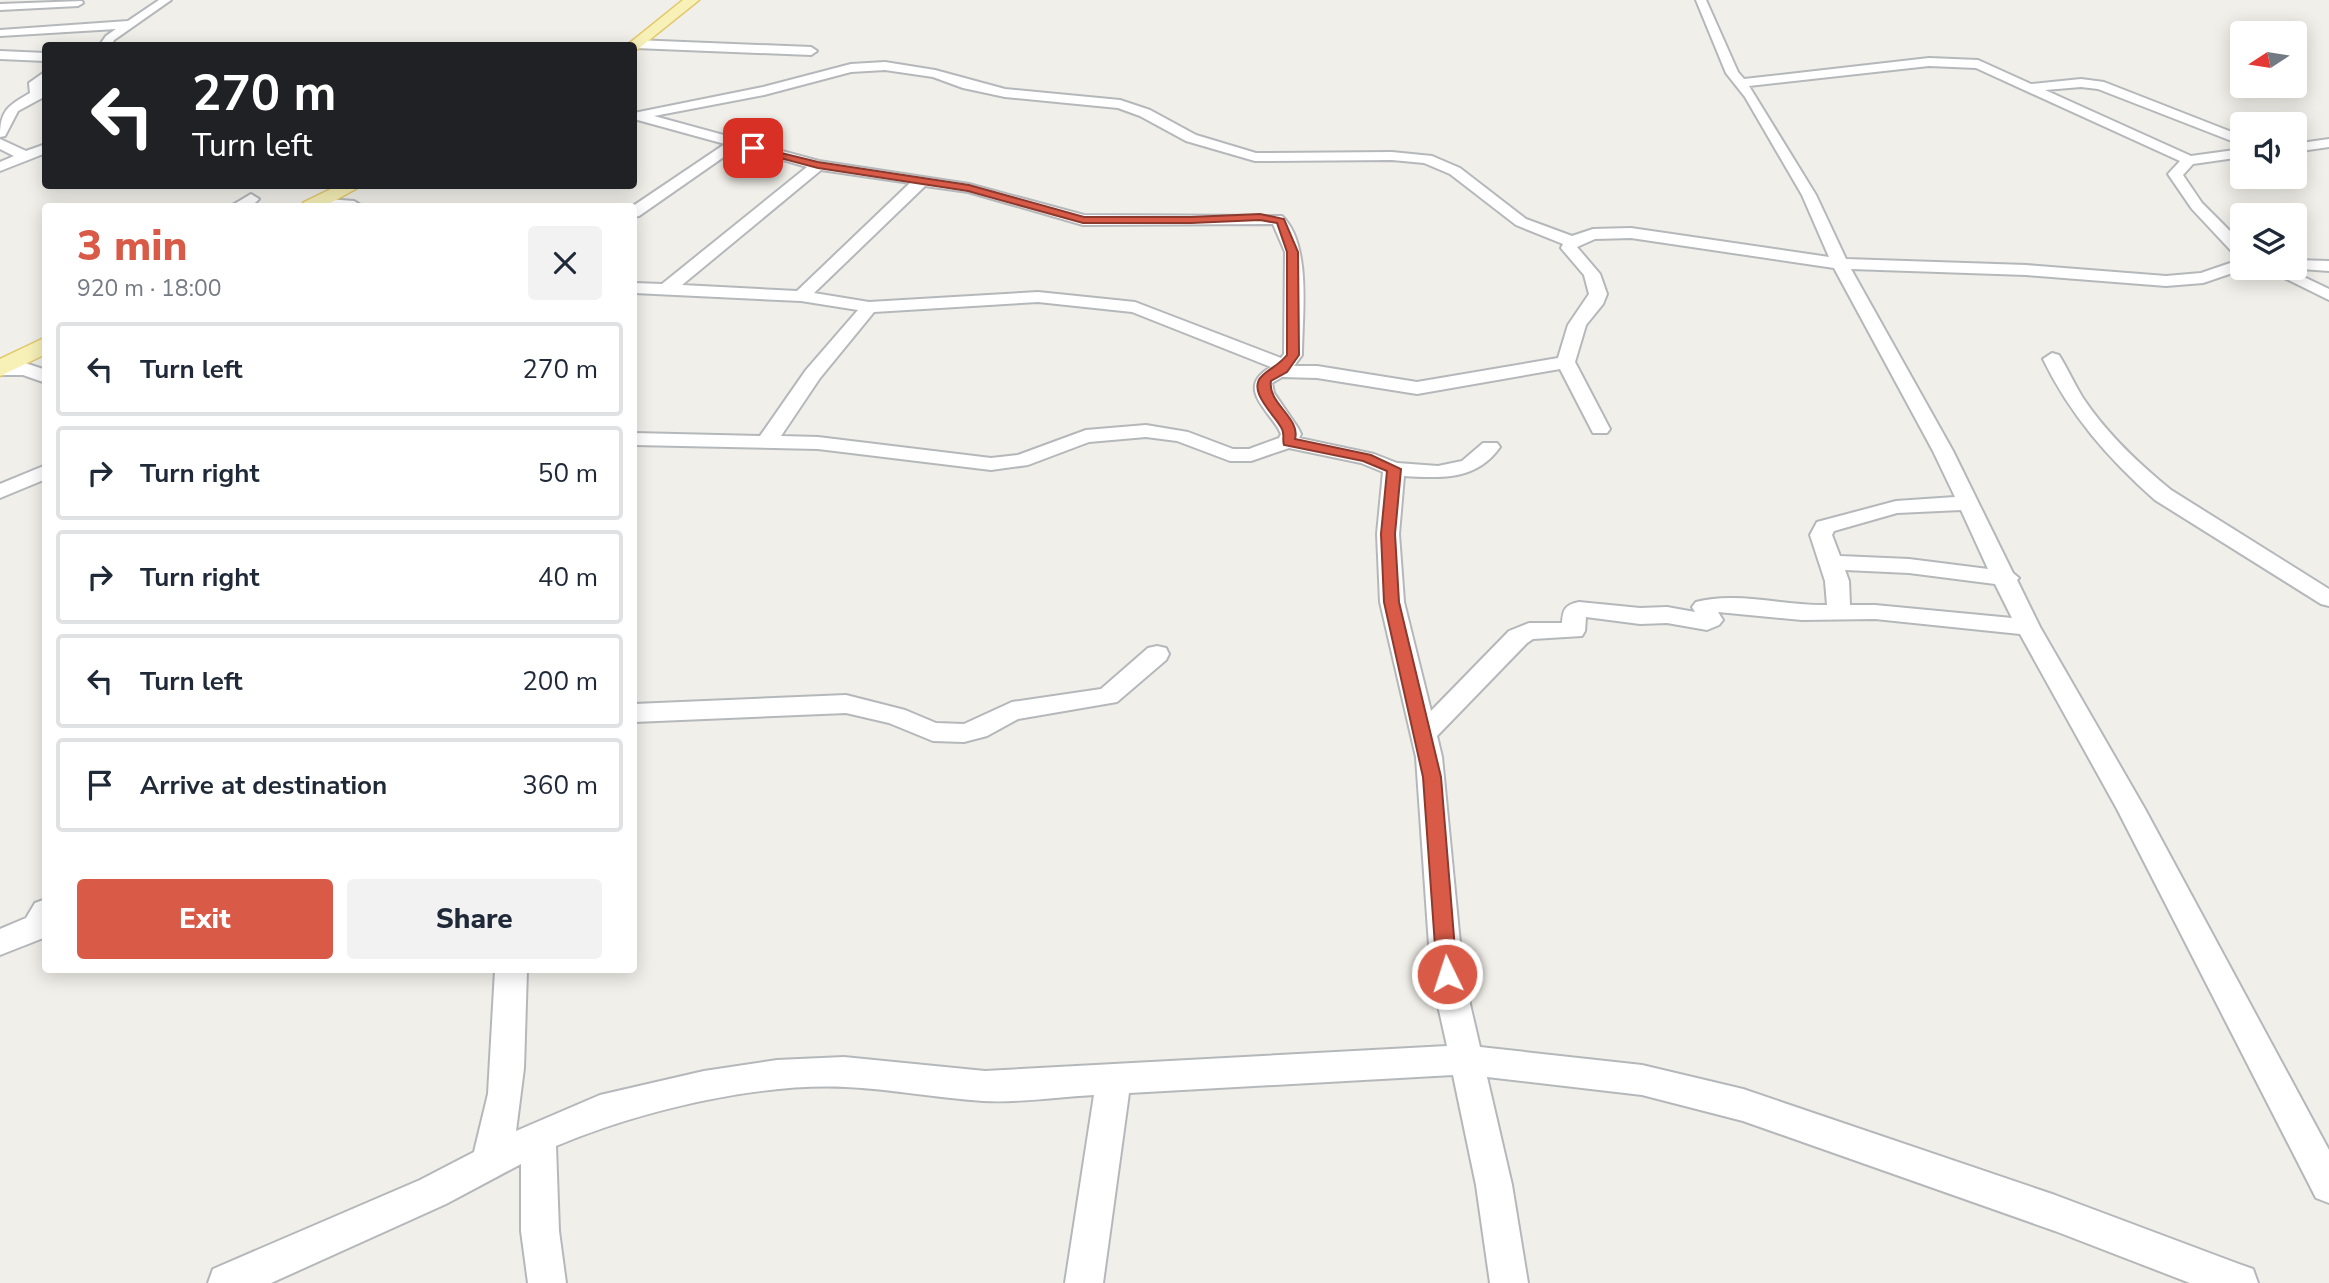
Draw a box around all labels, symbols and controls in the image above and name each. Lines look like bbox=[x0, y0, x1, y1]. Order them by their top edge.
north arrow bbox=[2230, 21, 2306, 98]
map controls bbox=[2230, 21, 2307, 280]
text: 270 m bbox=[192, 60, 336, 127]
icon: left bbox=[77, 70, 168, 161]
button: sound bbox=[2230, 112, 2307, 189]
pin bbox=[723, 118, 783, 178]
text: Turn left bbox=[192, 124, 312, 167]
icon: arrive bbox=[734, 129, 772, 167]
button: layers bbox=[2230, 203, 2307, 280]
text: 3 min bbox=[77, 218, 187, 275]
button: close bbox=[528, 226, 602, 300]
text: 920 m · 18:00 bbox=[77, 273, 222, 304]
icon: left bbox=[81, 350, 119, 388]
text: Turn left bbox=[140, 352, 243, 387]
text: 270 m bbox=[522, 352, 598, 387]
icon: right bbox=[81, 454, 119, 492]
text: Turn right bbox=[140, 456, 259, 491]
text: 50 m bbox=[538, 456, 598, 491]
icon: right bbox=[81, 558, 119, 596]
text: Turn right bbox=[140, 560, 259, 595]
text: 40 m bbox=[538, 560, 598, 595]
icon: left bbox=[81, 662, 119, 700]
text: Turn left bbox=[140, 664, 243, 699]
text: 200 m bbox=[522, 664, 598, 699]
icon: arrive bbox=[81, 766, 119, 804]
text: Arrive at destination bbox=[140, 768, 387, 803]
text: 360 m bbox=[522, 768, 598, 803]
button: Exit bbox=[77, 879, 333, 959]
button: Share bbox=[347, 879, 602, 959]
position arrow bbox=[1410, 937, 1484, 1011]

